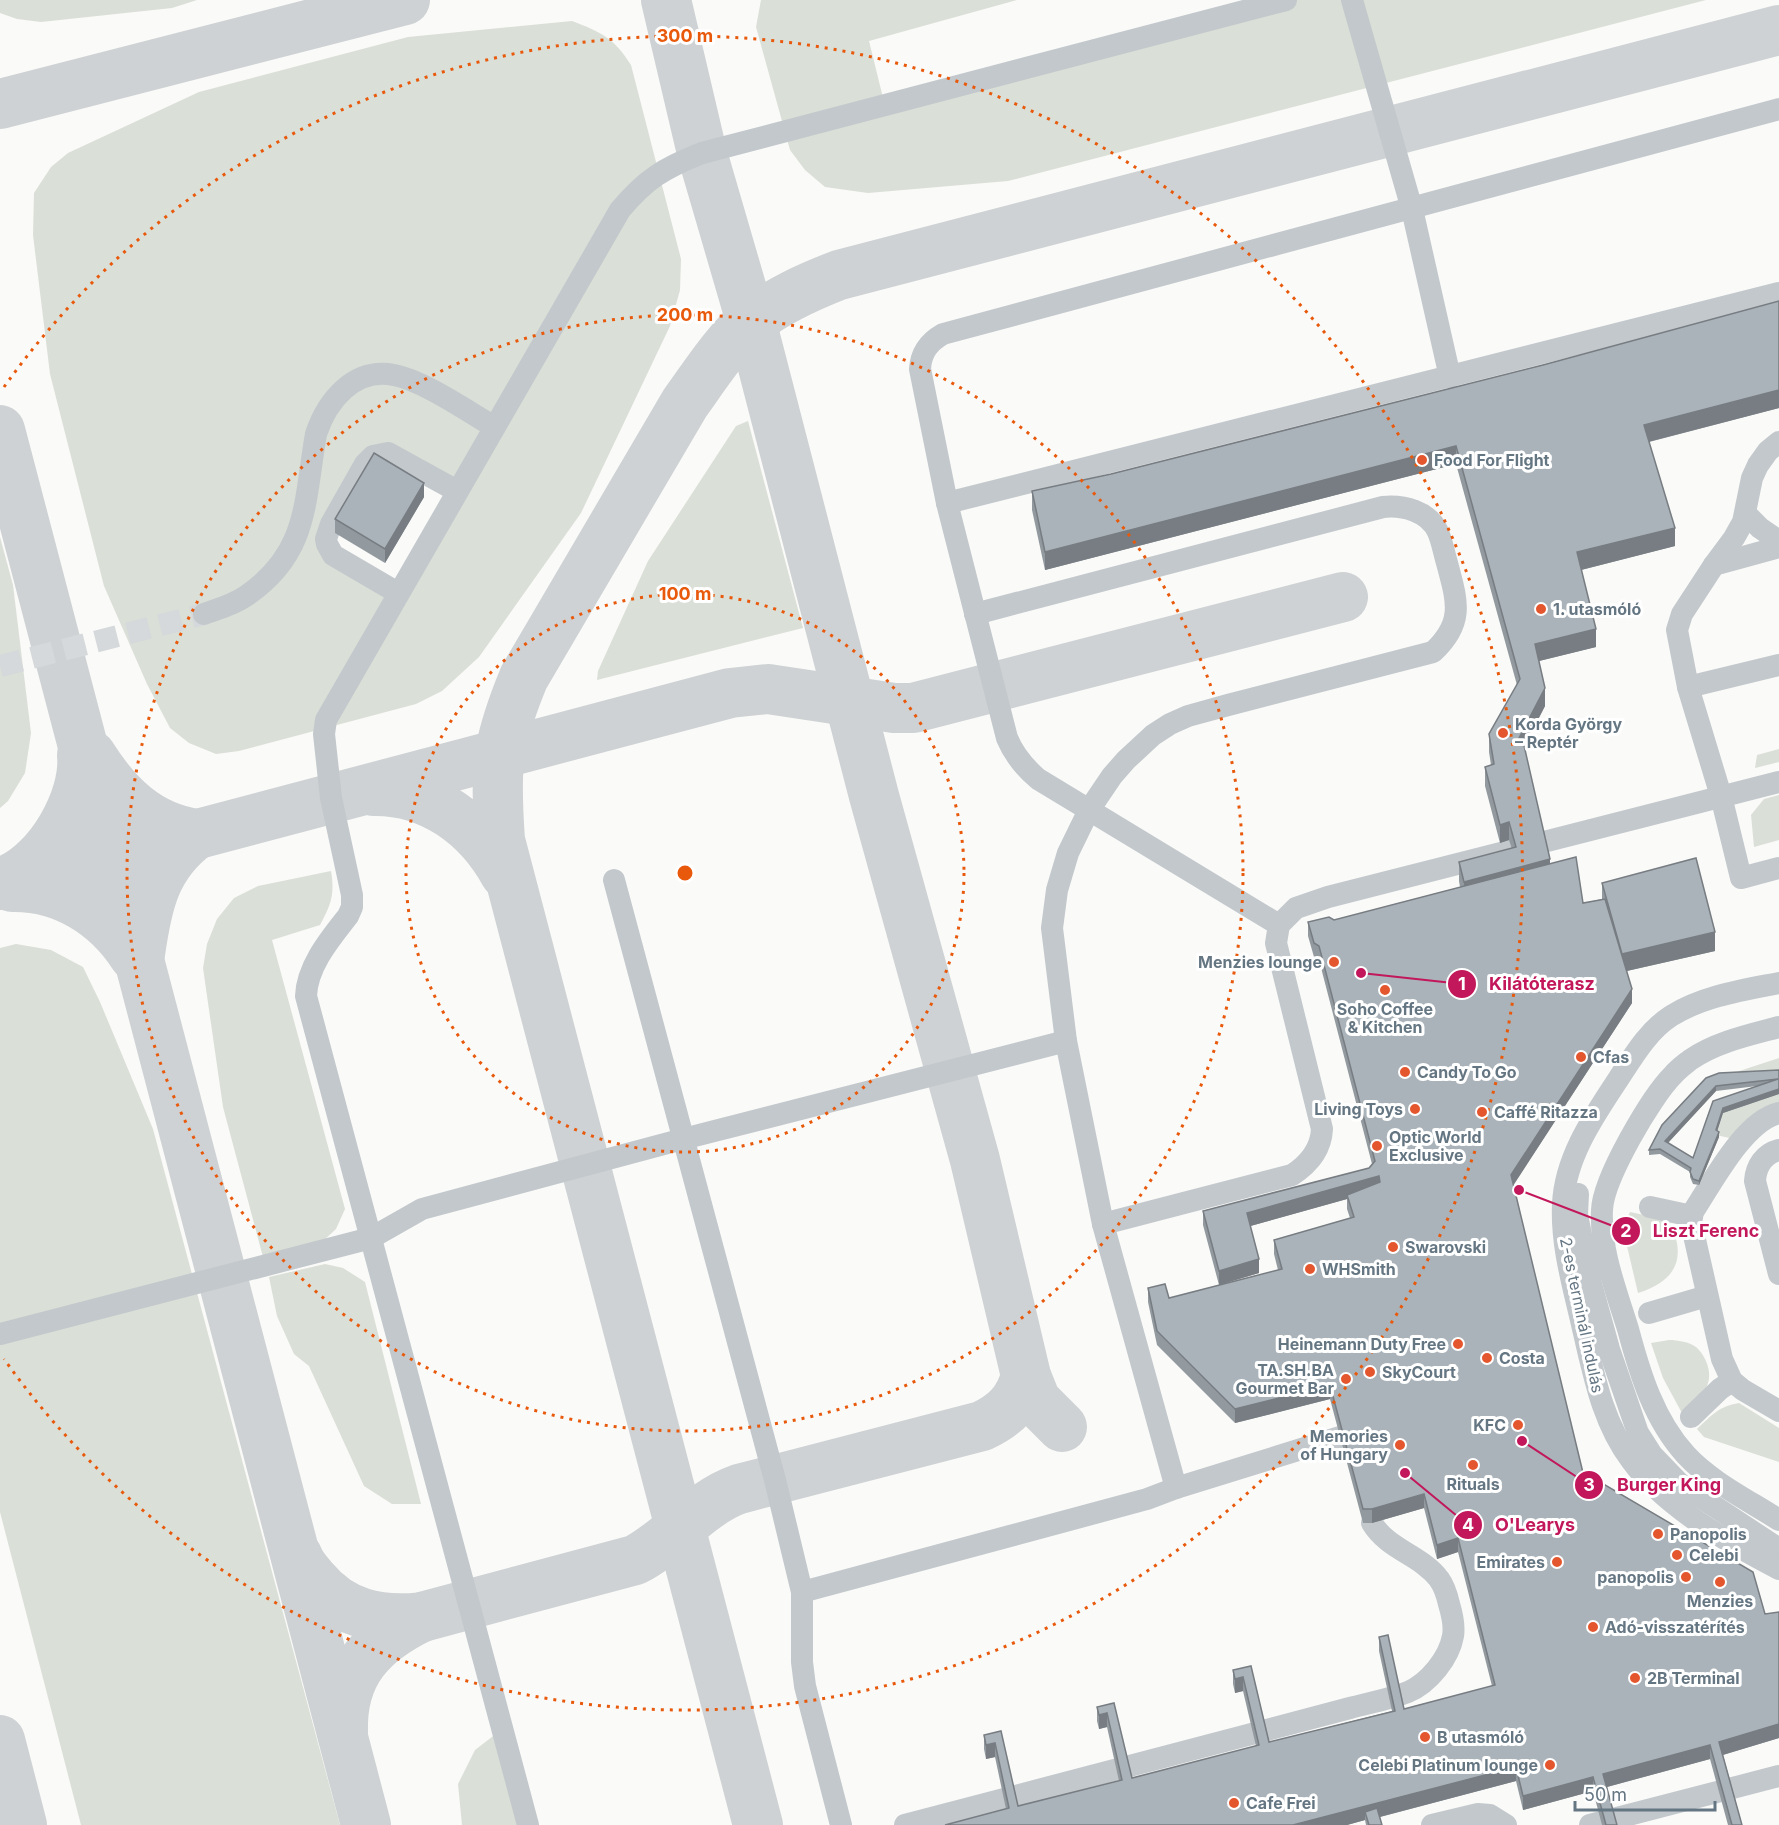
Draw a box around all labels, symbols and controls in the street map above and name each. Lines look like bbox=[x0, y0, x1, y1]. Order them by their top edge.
text: 300 m bbox=[657, 25, 713, 46]
text: 200 m bbox=[657, 304, 713, 325]
place label: Food For Flight bbox=[1434, 450, 1550, 470]
marker: Food For Flight bbox=[1415, 453, 1429, 467]
text: 100 m bbox=[659, 583, 711, 604]
place label: 1. utasmóló bbox=[1553, 599, 1641, 619]
marker: 1. utasmóló bbox=[1534, 602, 1548, 616]
place label: Korda György – Reptér bbox=[1515, 714, 1622, 752]
marker: Korda György – Reptér bbox=[1496, 726, 1510, 740]
centre of rings bbox=[675, 863, 695, 883]
place label: Menzies lounge bbox=[1198, 952, 1322, 972]
marker: Menzies lounge bbox=[1327, 955, 1341, 969]
callout: Kilátóterasz bbox=[1447, 966, 1607, 1002]
text: 1 bbox=[1458, 973, 1466, 994]
text: Kilátóterasz bbox=[1489, 973, 1595, 994]
marker: Soho Coffee & Kitchen bbox=[1378, 983, 1392, 997]
place label: Soho Coffee & Kitchen bbox=[1337, 999, 1433, 1037]
place label: Cfas bbox=[1593, 1047, 1629, 1067]
marker: Cfas bbox=[1574, 1050, 1588, 1064]
place label: Candy To Go bbox=[1417, 1062, 1517, 1082]
marker: Candy To Go bbox=[1398, 1065, 1412, 1079]
place label: Living Toys bbox=[1314, 1099, 1403, 1119]
marker: Living Toys bbox=[1408, 1102, 1422, 1116]
place label: Caffé Ritazza bbox=[1494, 1102, 1598, 1122]
marker: Caffé Ritazza bbox=[1475, 1105, 1489, 1119]
place label: Optic World Exclusive bbox=[1389, 1127, 1482, 1165]
marker: Optic World Exclusive bbox=[1370, 1139, 1384, 1153]
callout: Liszt Ferenc bbox=[1611, 1213, 1772, 1249]
text: 2 bbox=[1620, 1220, 1632, 1241]
text: Liszt Ferenc bbox=[1653, 1220, 1759, 1241]
street label: 2-es terminál indulás bbox=[1556, 1235, 1608, 1395]
place label: Swarovski bbox=[1405, 1237, 1486, 1257]
marker: Swarovski bbox=[1386, 1240, 1400, 1254]
place label: WHSmith bbox=[1322, 1259, 1396, 1279]
marker: WHSmith bbox=[1303, 1262, 1317, 1276]
place label: Heinemann Duty Free bbox=[1278, 1334, 1446, 1354]
marker: Heinemann Duty Free bbox=[1451, 1337, 1465, 1351]
place label: Costa bbox=[1499, 1348, 1545, 1368]
marker: Costa bbox=[1480, 1351, 1494, 1365]
place label: TA.SH.BA Gourmet Bar bbox=[1235, 1360, 1334, 1398]
place label: SkyCourt bbox=[1382, 1362, 1456, 1382]
marker: SkyCourt bbox=[1363, 1365, 1377, 1379]
marker: TA.SH.BA Gourmet Bar bbox=[1339, 1372, 1353, 1386]
place label: KFC bbox=[1473, 1415, 1506, 1435]
marker: KFC bbox=[1511, 1418, 1525, 1432]
place label: Memories of Hungary bbox=[1300, 1426, 1388, 1464]
marker: Memories of Hungary bbox=[1393, 1438, 1407, 1452]
marker: Rituals bbox=[1466, 1458, 1480, 1472]
callout: Burger King bbox=[1574, 1467, 1733, 1503]
place label: Rituals bbox=[1446, 1474, 1500, 1494]
text: 3 bbox=[1583, 1474, 1595, 1495]
text: Burger King bbox=[1617, 1474, 1721, 1495]
callout: O'Learys bbox=[1453, 1507, 1587, 1543]
text: 4 bbox=[1462, 1514, 1474, 1535]
text: O'Learys bbox=[1495, 1514, 1575, 1535]
place label: Panopolis bbox=[1670, 1524, 1747, 1544]
marker: Panopolis bbox=[1651, 1527, 1665, 1541]
place label: Celebi bbox=[1689, 1545, 1739, 1565]
marker: Celebi bbox=[1670, 1548, 1684, 1562]
place label: Emirates bbox=[1477, 1552, 1545, 1572]
marker: Emirates bbox=[1550, 1555, 1564, 1569]
place label: panopolis bbox=[1597, 1567, 1674, 1587]
marker: panopolis bbox=[1679, 1570, 1693, 1584]
marker: Menzies bbox=[1713, 1575, 1727, 1589]
place label: Menzies bbox=[1687, 1591, 1753, 1611]
place label: Adó-visszatérítés bbox=[1605, 1617, 1745, 1637]
marker: Adó-visszatérítés bbox=[1586, 1620, 1600, 1634]
place label: 2B Terminal bbox=[1647, 1668, 1740, 1688]
marker: 2B Terminal bbox=[1628, 1671, 1642, 1685]
place label: B utasmóló bbox=[1437, 1727, 1524, 1747]
marker: B utasmóló bbox=[1418, 1730, 1432, 1744]
place label: Celebi Platinum lounge bbox=[1358, 1755, 1538, 1775]
marker: Celebi Platinum lounge bbox=[1543, 1758, 1557, 1772]
scale bar bbox=[1575, 1774, 1714, 1812]
text: 50 m bbox=[1584, 1784, 1627, 1805]
place label: Cafe Frei bbox=[1246, 1793, 1316, 1813]
marker: Cafe Frei bbox=[1227, 1796, 1241, 1810]

